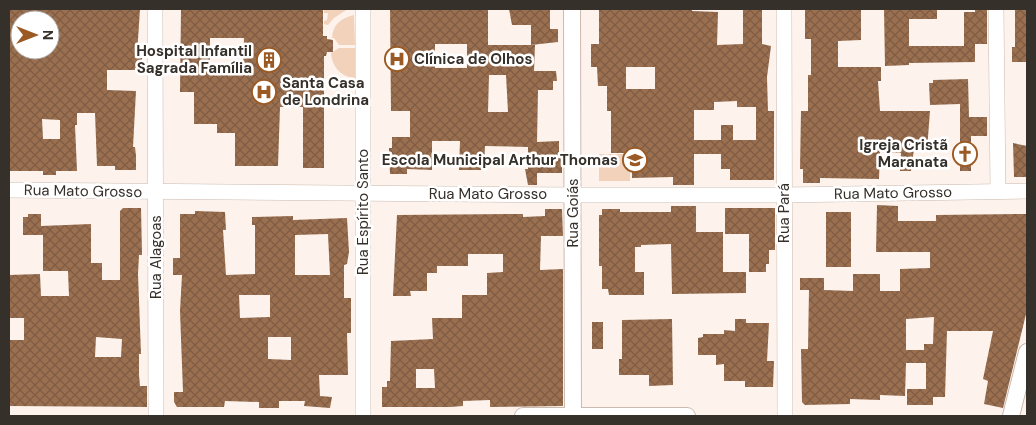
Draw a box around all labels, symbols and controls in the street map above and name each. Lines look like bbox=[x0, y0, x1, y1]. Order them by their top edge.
north arrow bbox=[10, 10, 60, 60]
text: N bbox=[39, 30, 57, 40]
place label: Hospital Infantil Sagrada Família bbox=[136, 41, 252, 78]
hospital icon: Clínica de Olhos bbox=[384, 46, 410, 72]
building icon: Hospital Infantil Sagrada Família bbox=[256, 47, 282, 73]
place label: Clínica de Olhos bbox=[414, 49, 532, 69]
place label: Santa Casa de Londrina bbox=[282, 73, 369, 110]
hospital icon: Santa Casa de Londrina bbox=[251, 79, 277, 105]
place label: Igreja Cristã Maranata bbox=[859, 135, 948, 172]
church icon: Igreja Cristã Maranata bbox=[952, 141, 978, 167]
school or university icon: Escola Municipal Arthur Thomas bbox=[622, 147, 648, 173]
street label: Rua Espírito Santo bbox=[353, 149, 373, 275]
place label: Escola Municipal Arthur Thomas bbox=[382, 150, 618, 170]
street label: Rua Goiás bbox=[563, 178, 583, 248]
street label: Rua Mato Grosso bbox=[24, 180, 142, 202]
street label: Rua Mato Grosso bbox=[834, 182, 952, 204]
street label: Rua Pará bbox=[774, 183, 794, 243]
street label: Rua Mato Grosso bbox=[429, 184, 547, 204]
street label: Rua Alagoas bbox=[146, 215, 166, 299]

